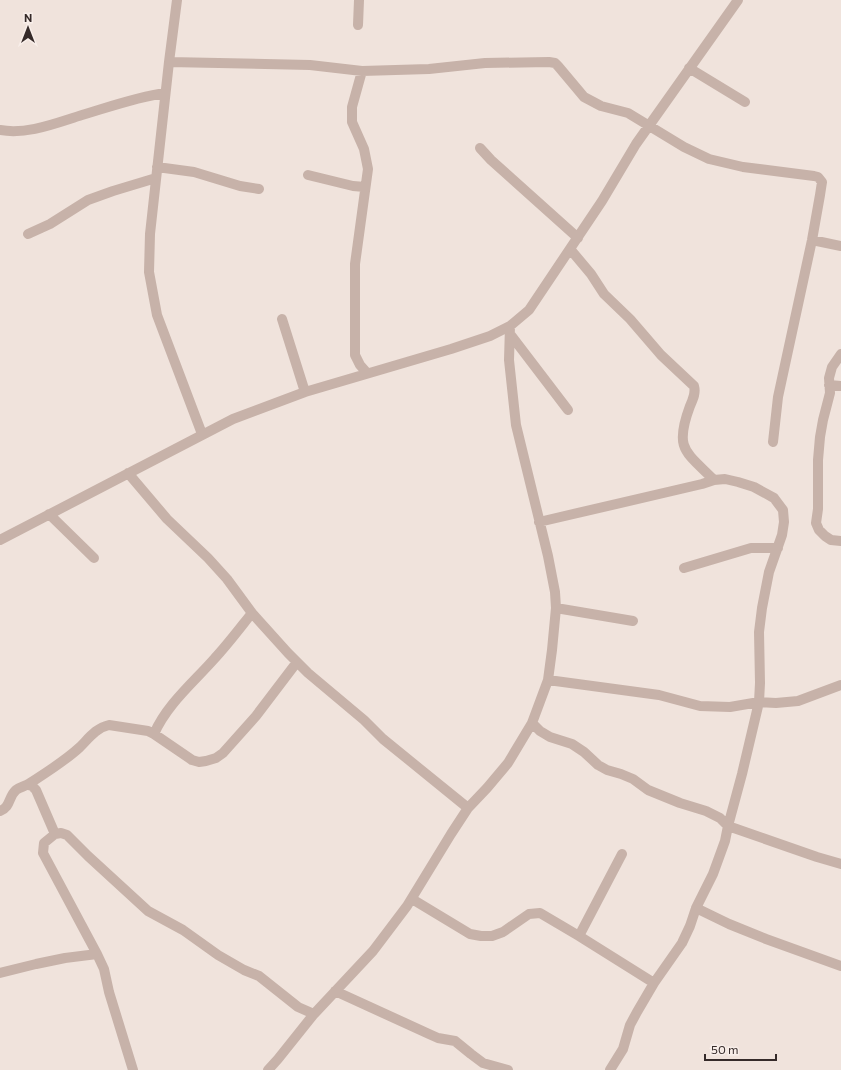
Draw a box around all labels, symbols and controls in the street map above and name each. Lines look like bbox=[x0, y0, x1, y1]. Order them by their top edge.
north arrow bbox=[8, 8, 48, 48]
text: N bbox=[24, 11, 32, 24]
scale bar bbox=[705, 1036, 776, 1062]
text: 50 m bbox=[711, 1042, 739, 1056]

